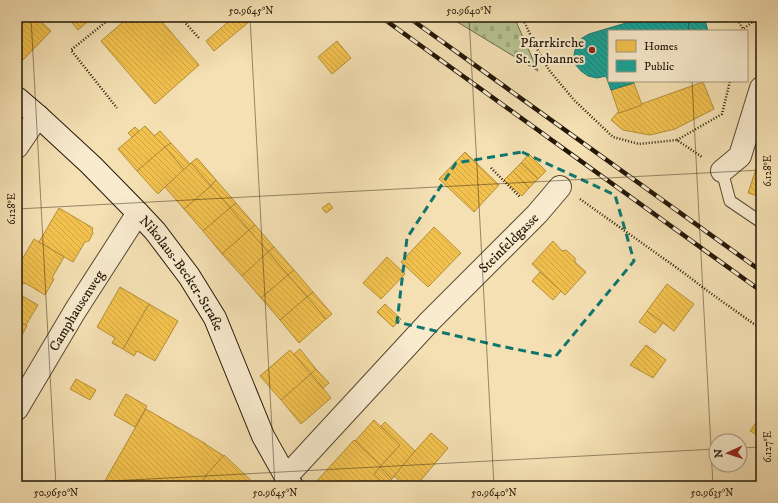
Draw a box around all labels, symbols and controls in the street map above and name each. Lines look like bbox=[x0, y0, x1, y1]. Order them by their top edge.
text: 50.9645°N bbox=[229, 5, 274, 17]
text: 50.9640°N bbox=[446, 5, 492, 17]
legend bbox=[608, 30, 748, 82]
place label: Pfarrkirche St. Johannes bbox=[515, 34, 584, 68]
text: Homes bbox=[644, 39, 678, 54]
marker: Pfarrkirche St. Johannes bbox=[587, 45, 597, 55]
text: Public bbox=[644, 59, 674, 74]
text: 6.128°E bbox=[762, 155, 774, 187]
text: 6.128°E bbox=[6, 193, 18, 225]
street label: Steinfeldgasse bbox=[475, 209, 543, 277]
street label: Nikolaus-Becker-Straße bbox=[135, 212, 227, 334]
street label: Camphausenweg bbox=[45, 267, 109, 355]
text: 6.127°E bbox=[762, 431, 774, 463]
north arrow bbox=[708, 433, 748, 473]
text: N bbox=[712, 449, 726, 458]
text: 50.9650°N bbox=[34, 487, 78, 499]
text: 50.9645°N bbox=[253, 487, 298, 499]
text: 50.9640°N bbox=[471, 487, 517, 499]
text: 50.9635°N bbox=[690, 487, 734, 499]

